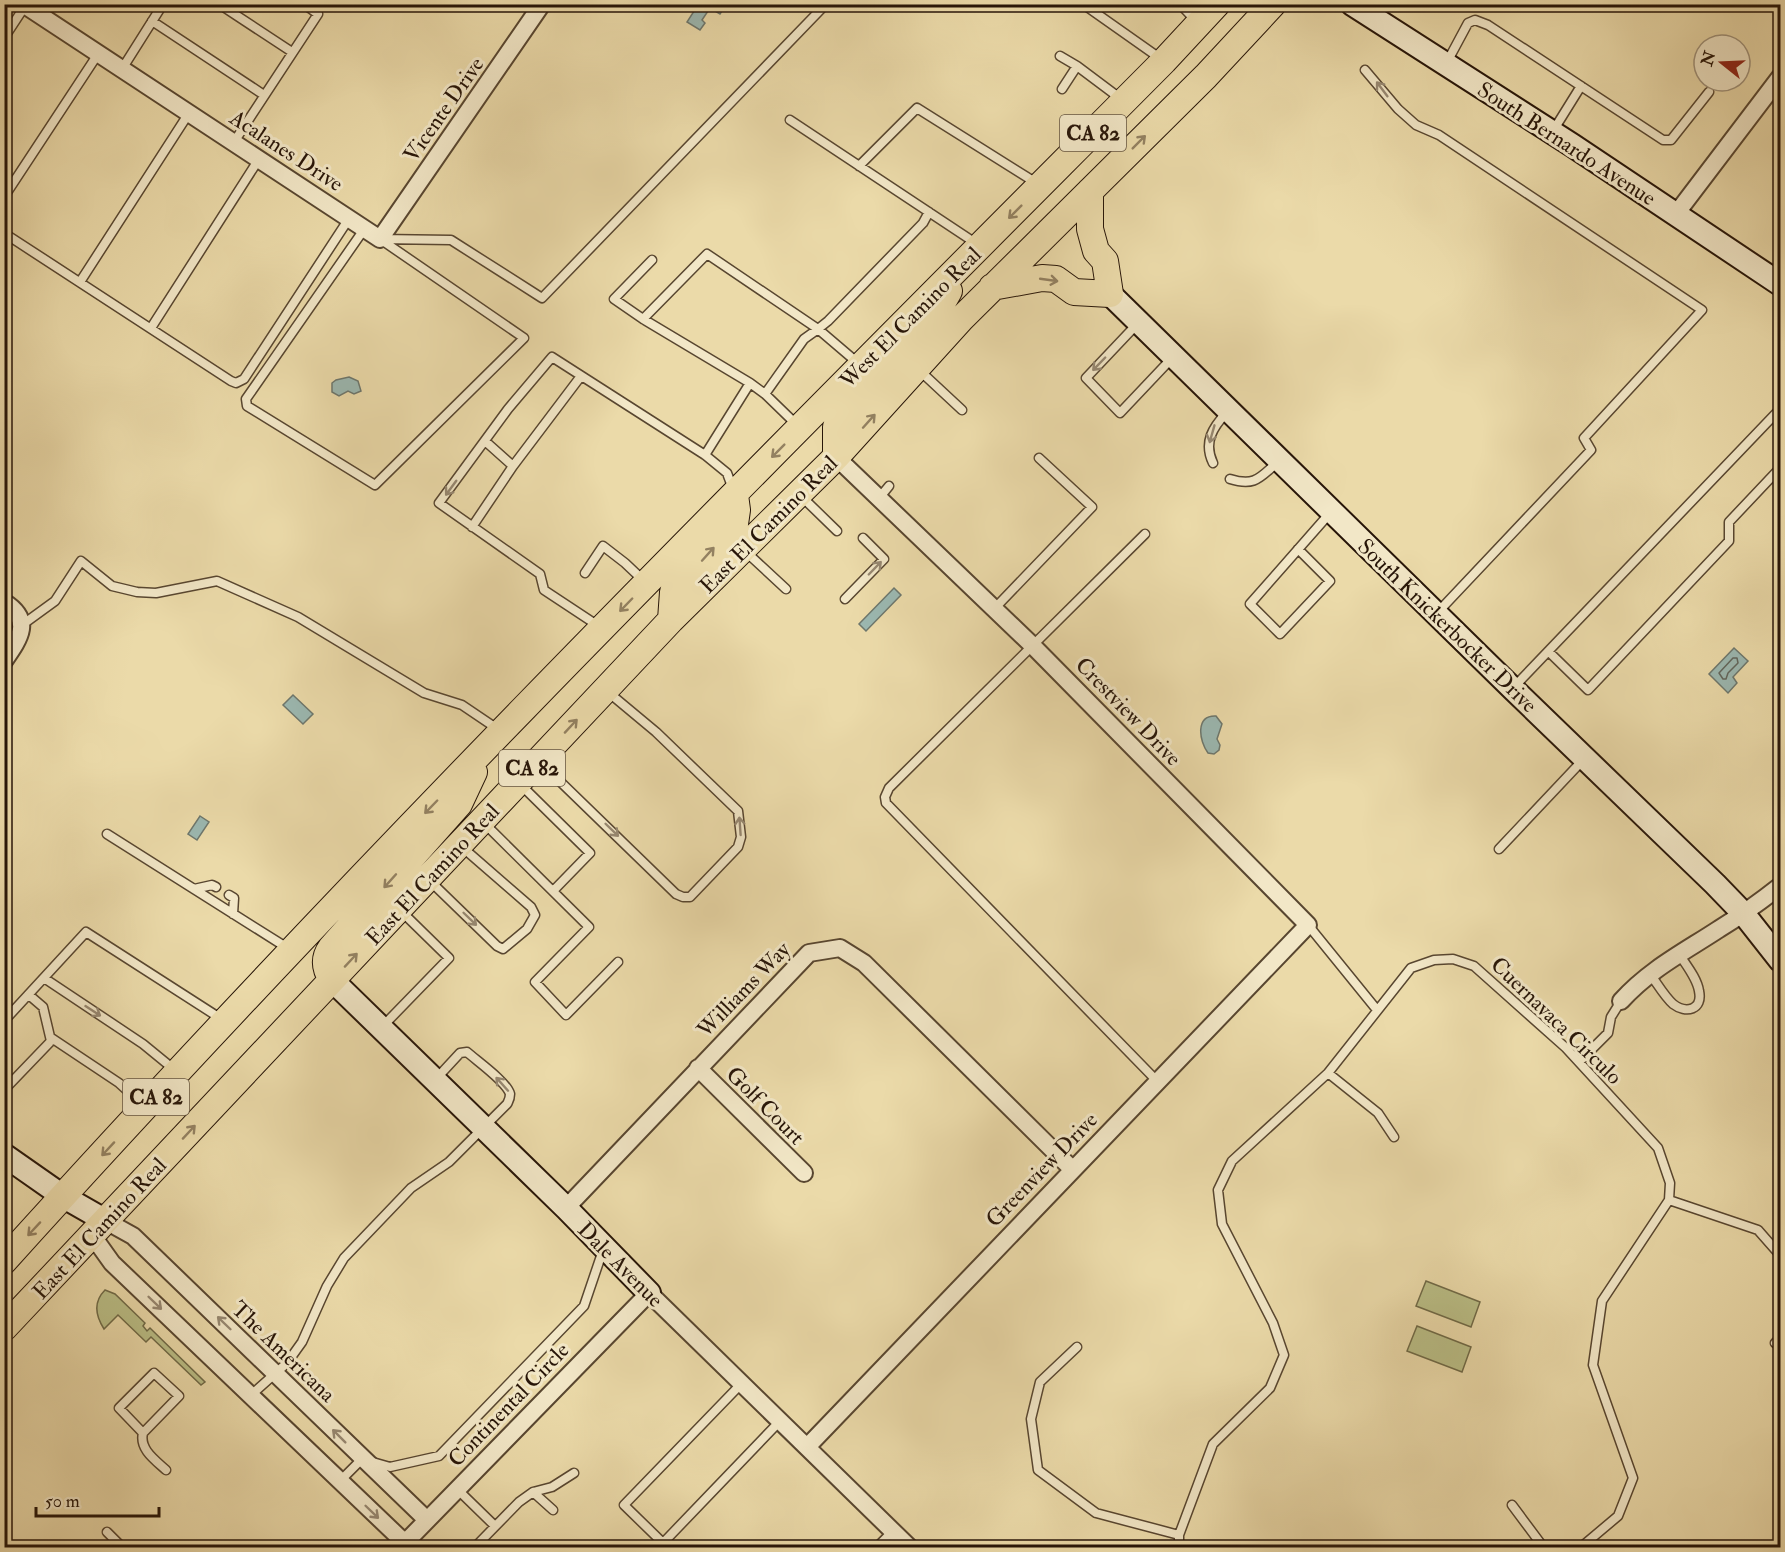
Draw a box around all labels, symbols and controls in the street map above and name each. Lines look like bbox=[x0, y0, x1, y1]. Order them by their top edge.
north arrow bbox=[1692, 33, 1752, 93]
text: N bbox=[1697, 48, 1721, 70]
street label: Vicente Drive bbox=[397, 52, 490, 168]
street label: South Bernardo Avenue bbox=[1472, 76, 1661, 212]
one-way arrow bbox=[1376, 82, 1388, 98]
street label: Acalanes Drive bbox=[224, 103, 348, 198]
road number: CA 82 bbox=[1060, 115, 1126, 151]
one-way arrow bbox=[1131, 134, 1146, 149]
one-way arrow bbox=[1008, 204, 1022, 219]
street label: West El Camino Real bbox=[833, 241, 988, 395]
one-way arrow bbox=[1039, 275, 1058, 286]
one-way arrow bbox=[1092, 357, 1106, 372]
one-way arrow bbox=[861, 413, 876, 428]
one-way arrow bbox=[1206, 424, 1218, 443]
one-way arrow bbox=[771, 443, 785, 458]
street label: East El Camino Real bbox=[694, 449, 844, 600]
one-way arrow bbox=[444, 479, 457, 495]
street label: South Knickerbocker Drive bbox=[1352, 533, 1543, 719]
one-way arrow bbox=[701, 547, 715, 562]
one-way arrow bbox=[868, 561, 882, 576]
one-way arrow bbox=[619, 597, 634, 612]
street label: Crestview Drive bbox=[1069, 651, 1187, 772]
one-way arrow bbox=[564, 718, 579, 733]
road number: CA 82 bbox=[499, 750, 565, 786]
street label: East El Camino Real bbox=[360, 797, 506, 952]
one-way arrow bbox=[423, 799, 438, 814]
one-way arrow bbox=[734, 817, 745, 837]
one-way arrow bbox=[604, 823, 619, 838]
one-way arrow bbox=[383, 873, 397, 888]
one-way arrow bbox=[462, 912, 477, 926]
street label: Williams Way bbox=[690, 936, 797, 1044]
street label: Cuernavaca Circulo bbox=[1485, 951, 1628, 1091]
one-way arrow bbox=[344, 952, 359, 967]
one-way arrow bbox=[84, 1005, 101, 1017]
street label: Golf Court bbox=[720, 1061, 810, 1151]
one-way arrow bbox=[495, 1077, 509, 1092]
road number: CA 82 bbox=[123, 1079, 189, 1115]
street label: Greenview Drive bbox=[980, 1106, 1104, 1233]
one-way arrow bbox=[182, 1125, 196, 1140]
one-way arrow bbox=[101, 1141, 115, 1156]
street label: East El Camino Real bbox=[27, 1151, 173, 1306]
street label: Dale Avenue bbox=[571, 1216, 669, 1314]
one-way arrow bbox=[27, 1221, 41, 1236]
street label: The Americana bbox=[225, 1295, 342, 1409]
one-way arrow bbox=[147, 1296, 162, 1310]
one-way arrow bbox=[216, 1316, 231, 1331]
street label: Continental Circle bbox=[442, 1336, 575, 1473]
one-way arrow bbox=[331, 1429, 346, 1444]
scale bar bbox=[36, 1480, 159, 1518]
text: 50 m bbox=[45, 1490, 80, 1513]
one-way arrow bbox=[365, 1504, 380, 1519]

